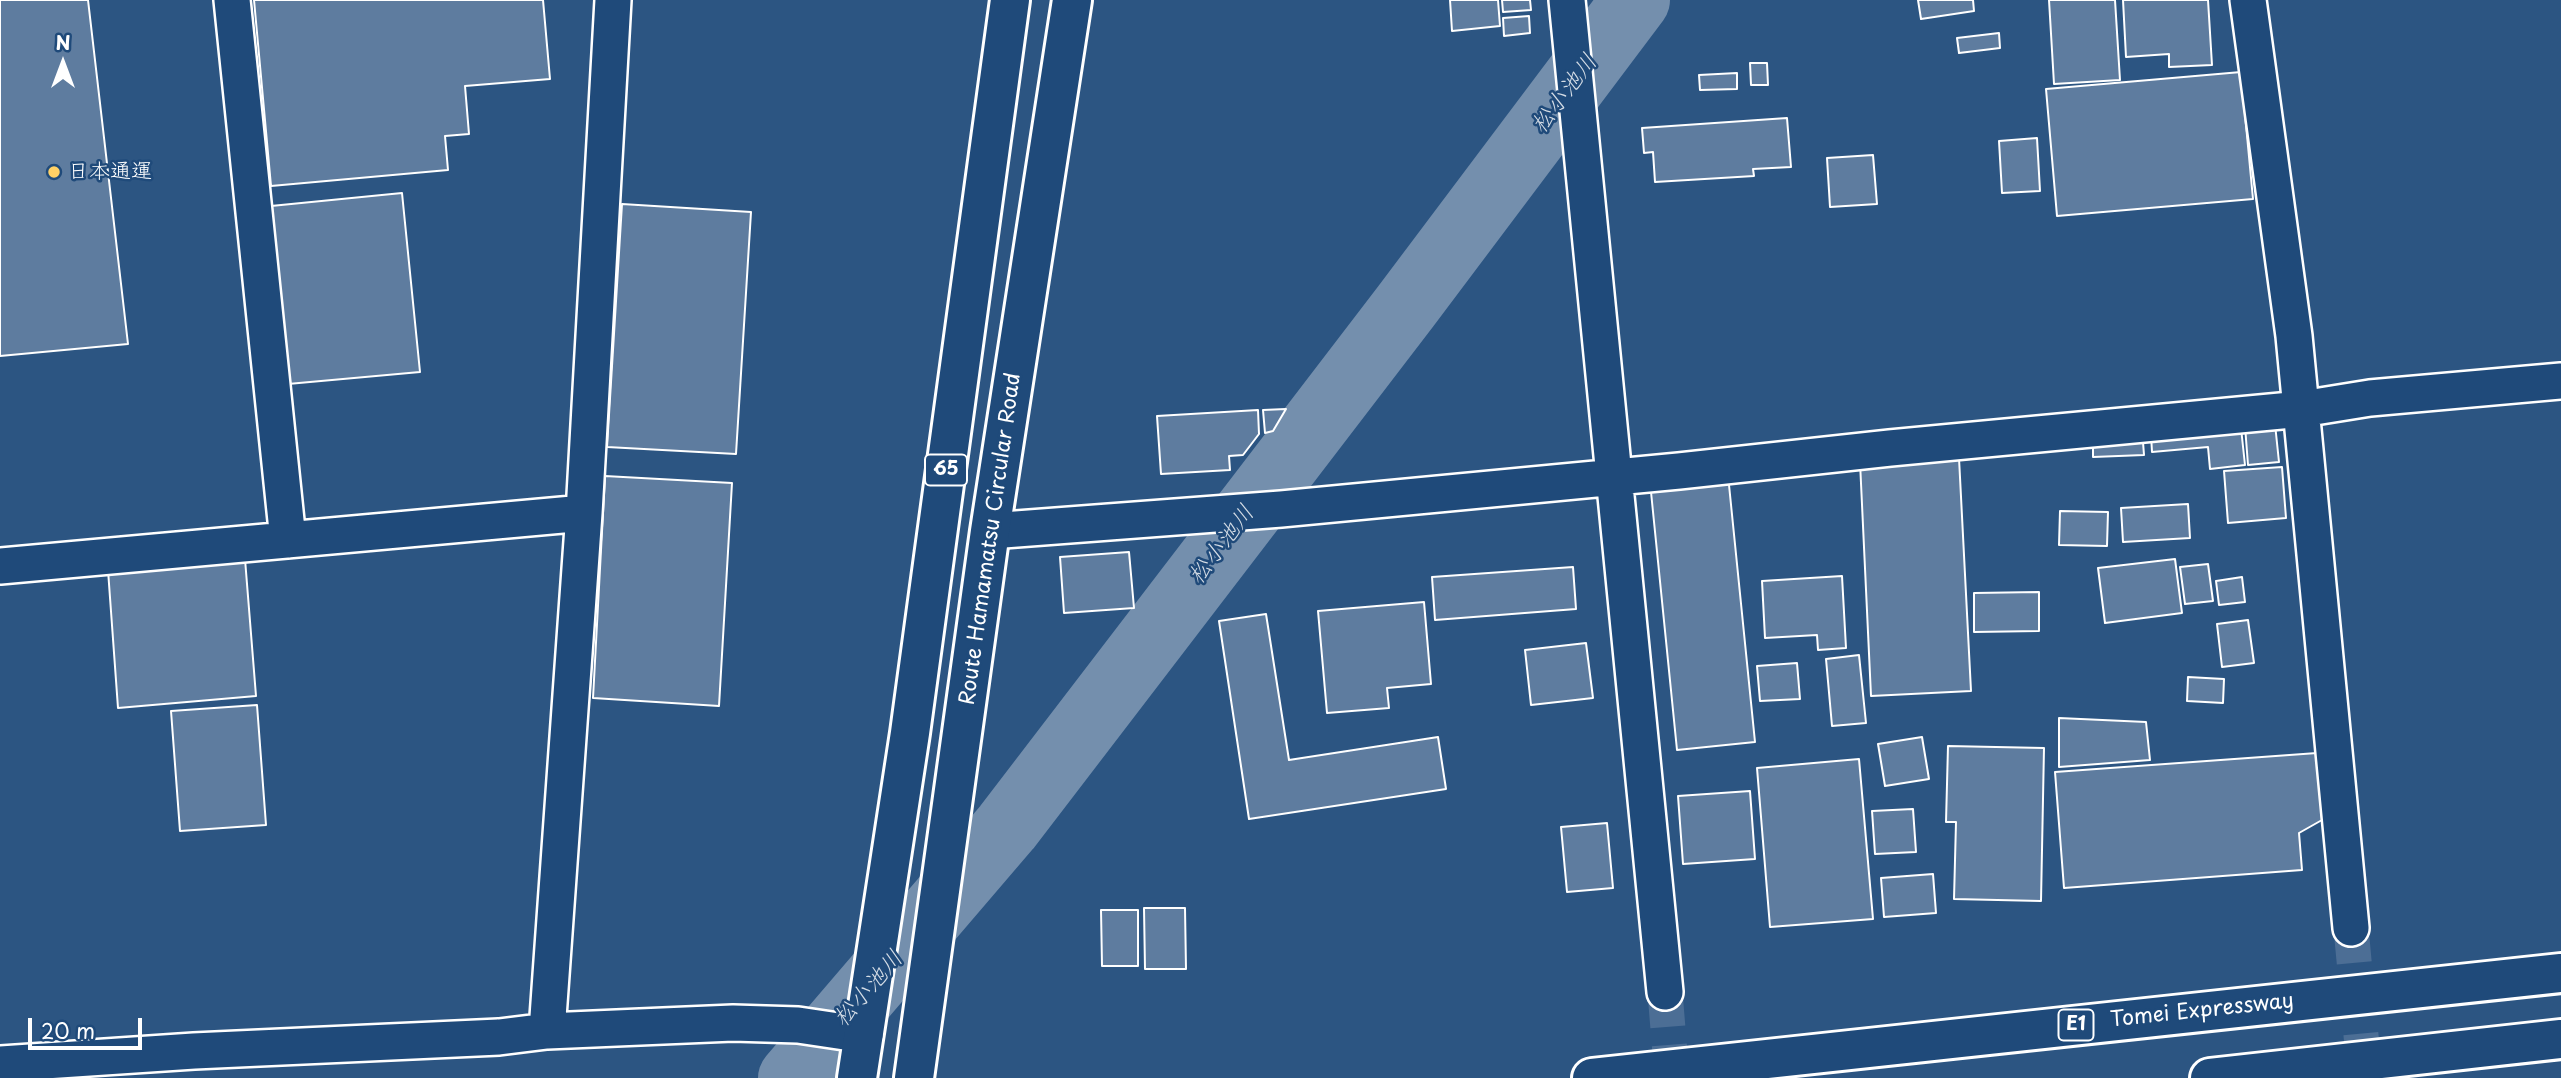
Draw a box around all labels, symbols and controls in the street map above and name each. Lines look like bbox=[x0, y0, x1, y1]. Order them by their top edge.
north arrow bbox=[28, 28, 98, 98]
text: N bbox=[55, 28, 71, 56]
water label: 松小池川 bbox=[1526, 49, 1604, 139]
place label: 日本通運 bbox=[68, 159, 152, 185]
marker: 日本通運 bbox=[46, 164, 62, 180]
street label: Route Hamamatsu Circular Road bbox=[955, 371, 1027, 707]
road number: 65 bbox=[925, 454, 967, 485]
water label: 松小池川 bbox=[1183, 500, 1261, 590]
water label: 松小池川 bbox=[828, 945, 910, 1033]
street label: Tomei Expressway bbox=[2109, 989, 2295, 1033]
scale bar bbox=[32, 1004, 145, 1048]
road number: E1 bbox=[2058, 1009, 2094, 1040]
text: 20 m bbox=[41, 1014, 95, 1046]

